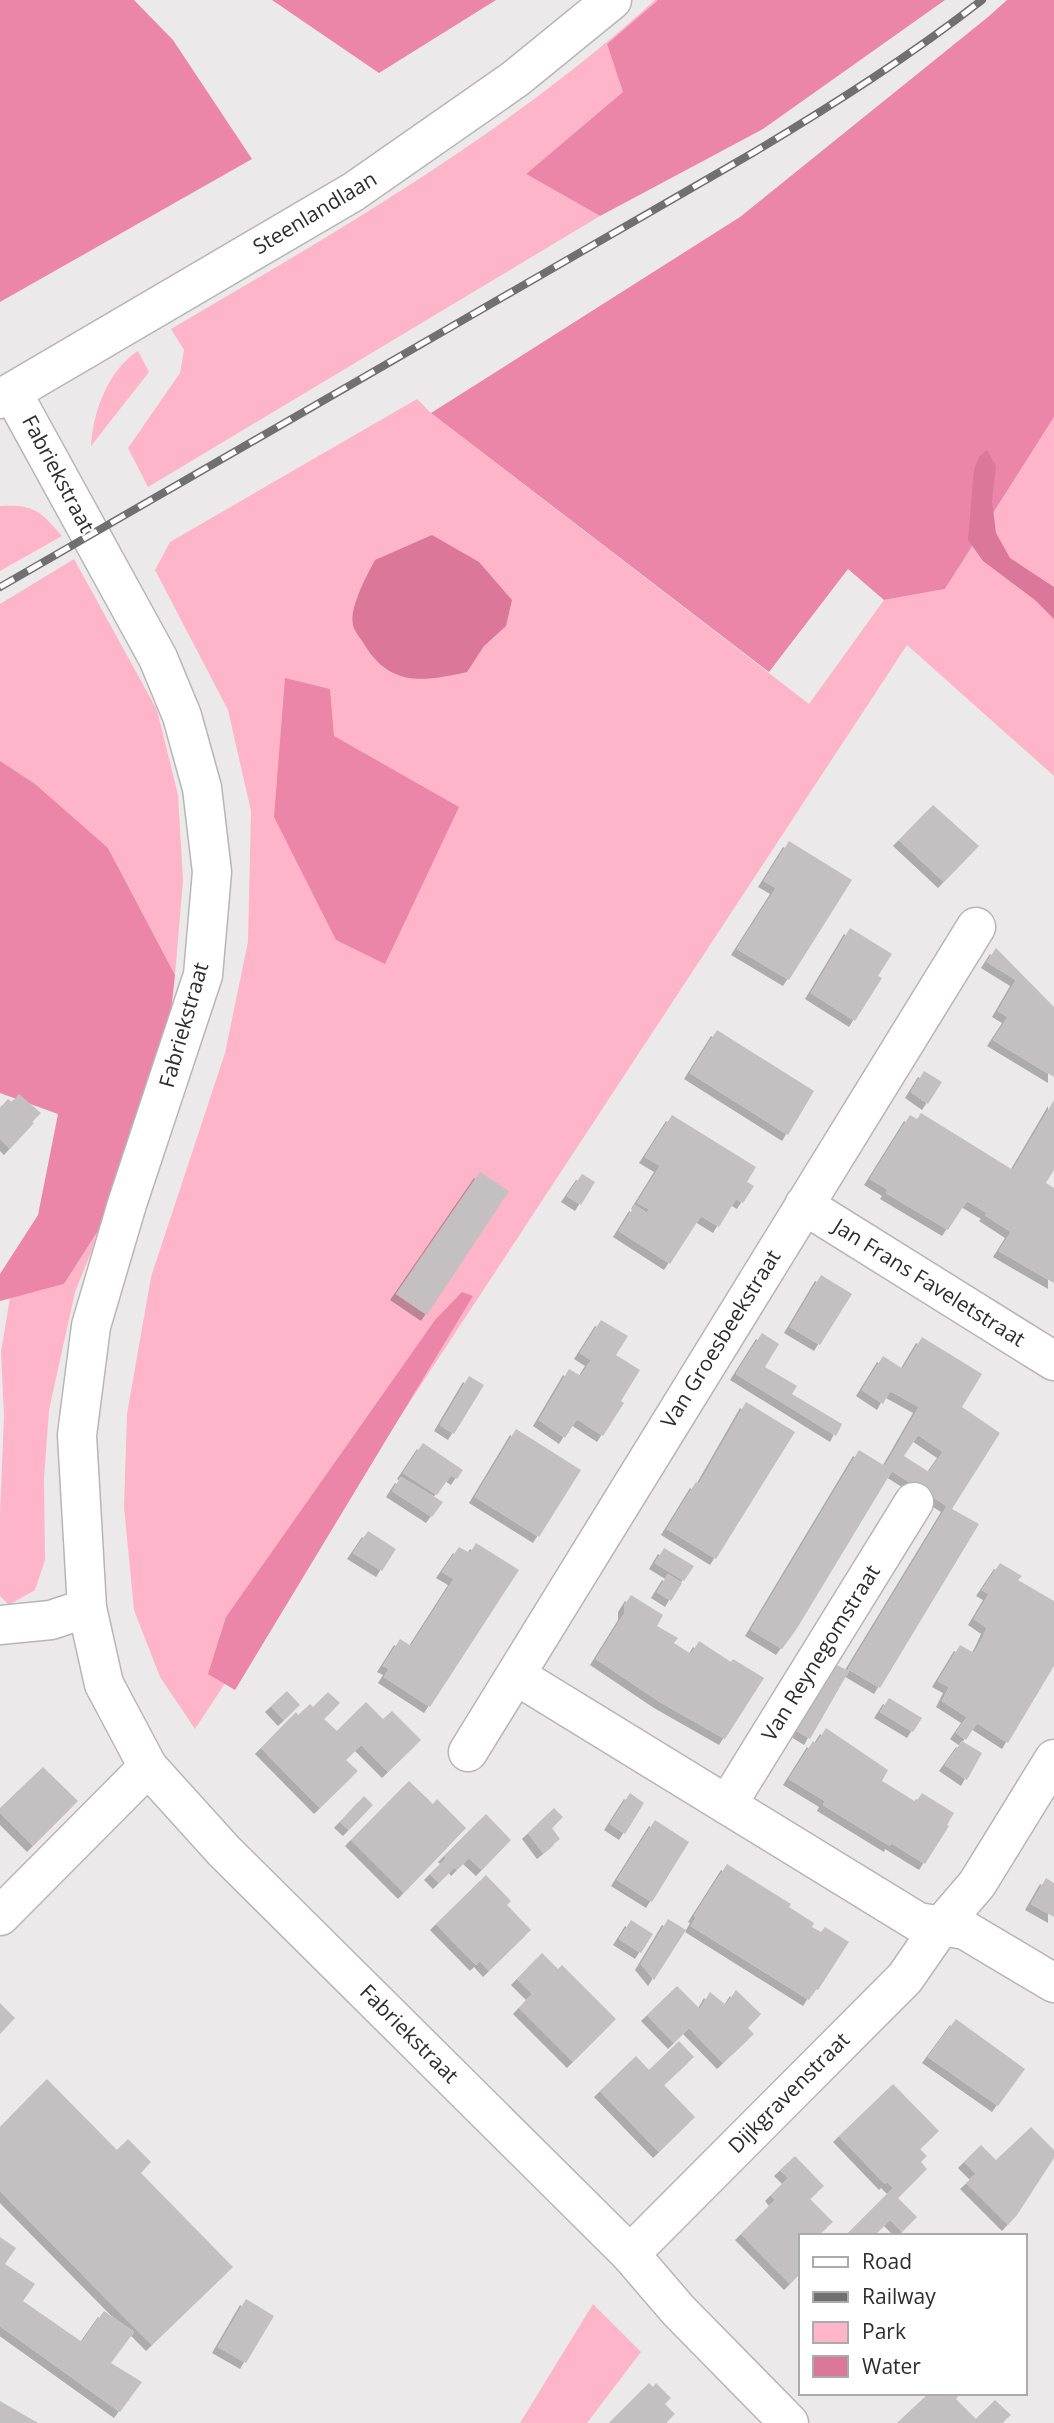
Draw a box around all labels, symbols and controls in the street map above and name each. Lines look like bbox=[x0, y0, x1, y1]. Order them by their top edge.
street label: Steenlandlaan bbox=[247, 164, 382, 260]
street label: Fabriekstraat bbox=[16, 410, 102, 537]
street label: Fabriekstraat bbox=[152, 959, 214, 1091]
street label: Jan Frans Faveletstraat bbox=[827, 1211, 1031, 1353]
street label: Van Groesbeekstraat bbox=[654, 1244, 786, 1433]
street label: Van Reynegomstraat bbox=[755, 1559, 886, 1746]
street label: Fabriekstraat bbox=[354, 1978, 465, 2089]
street label: Dijkgravenstraat bbox=[722, 2026, 855, 2159]
legend bbox=[799, 2234, 1026, 2395]
text: Road bbox=[862, 2247, 912, 2275]
text: Railway bbox=[862, 2282, 936, 2310]
text: Park bbox=[862, 2317, 906, 2345]
text: Water bbox=[862, 2352, 921, 2380]

